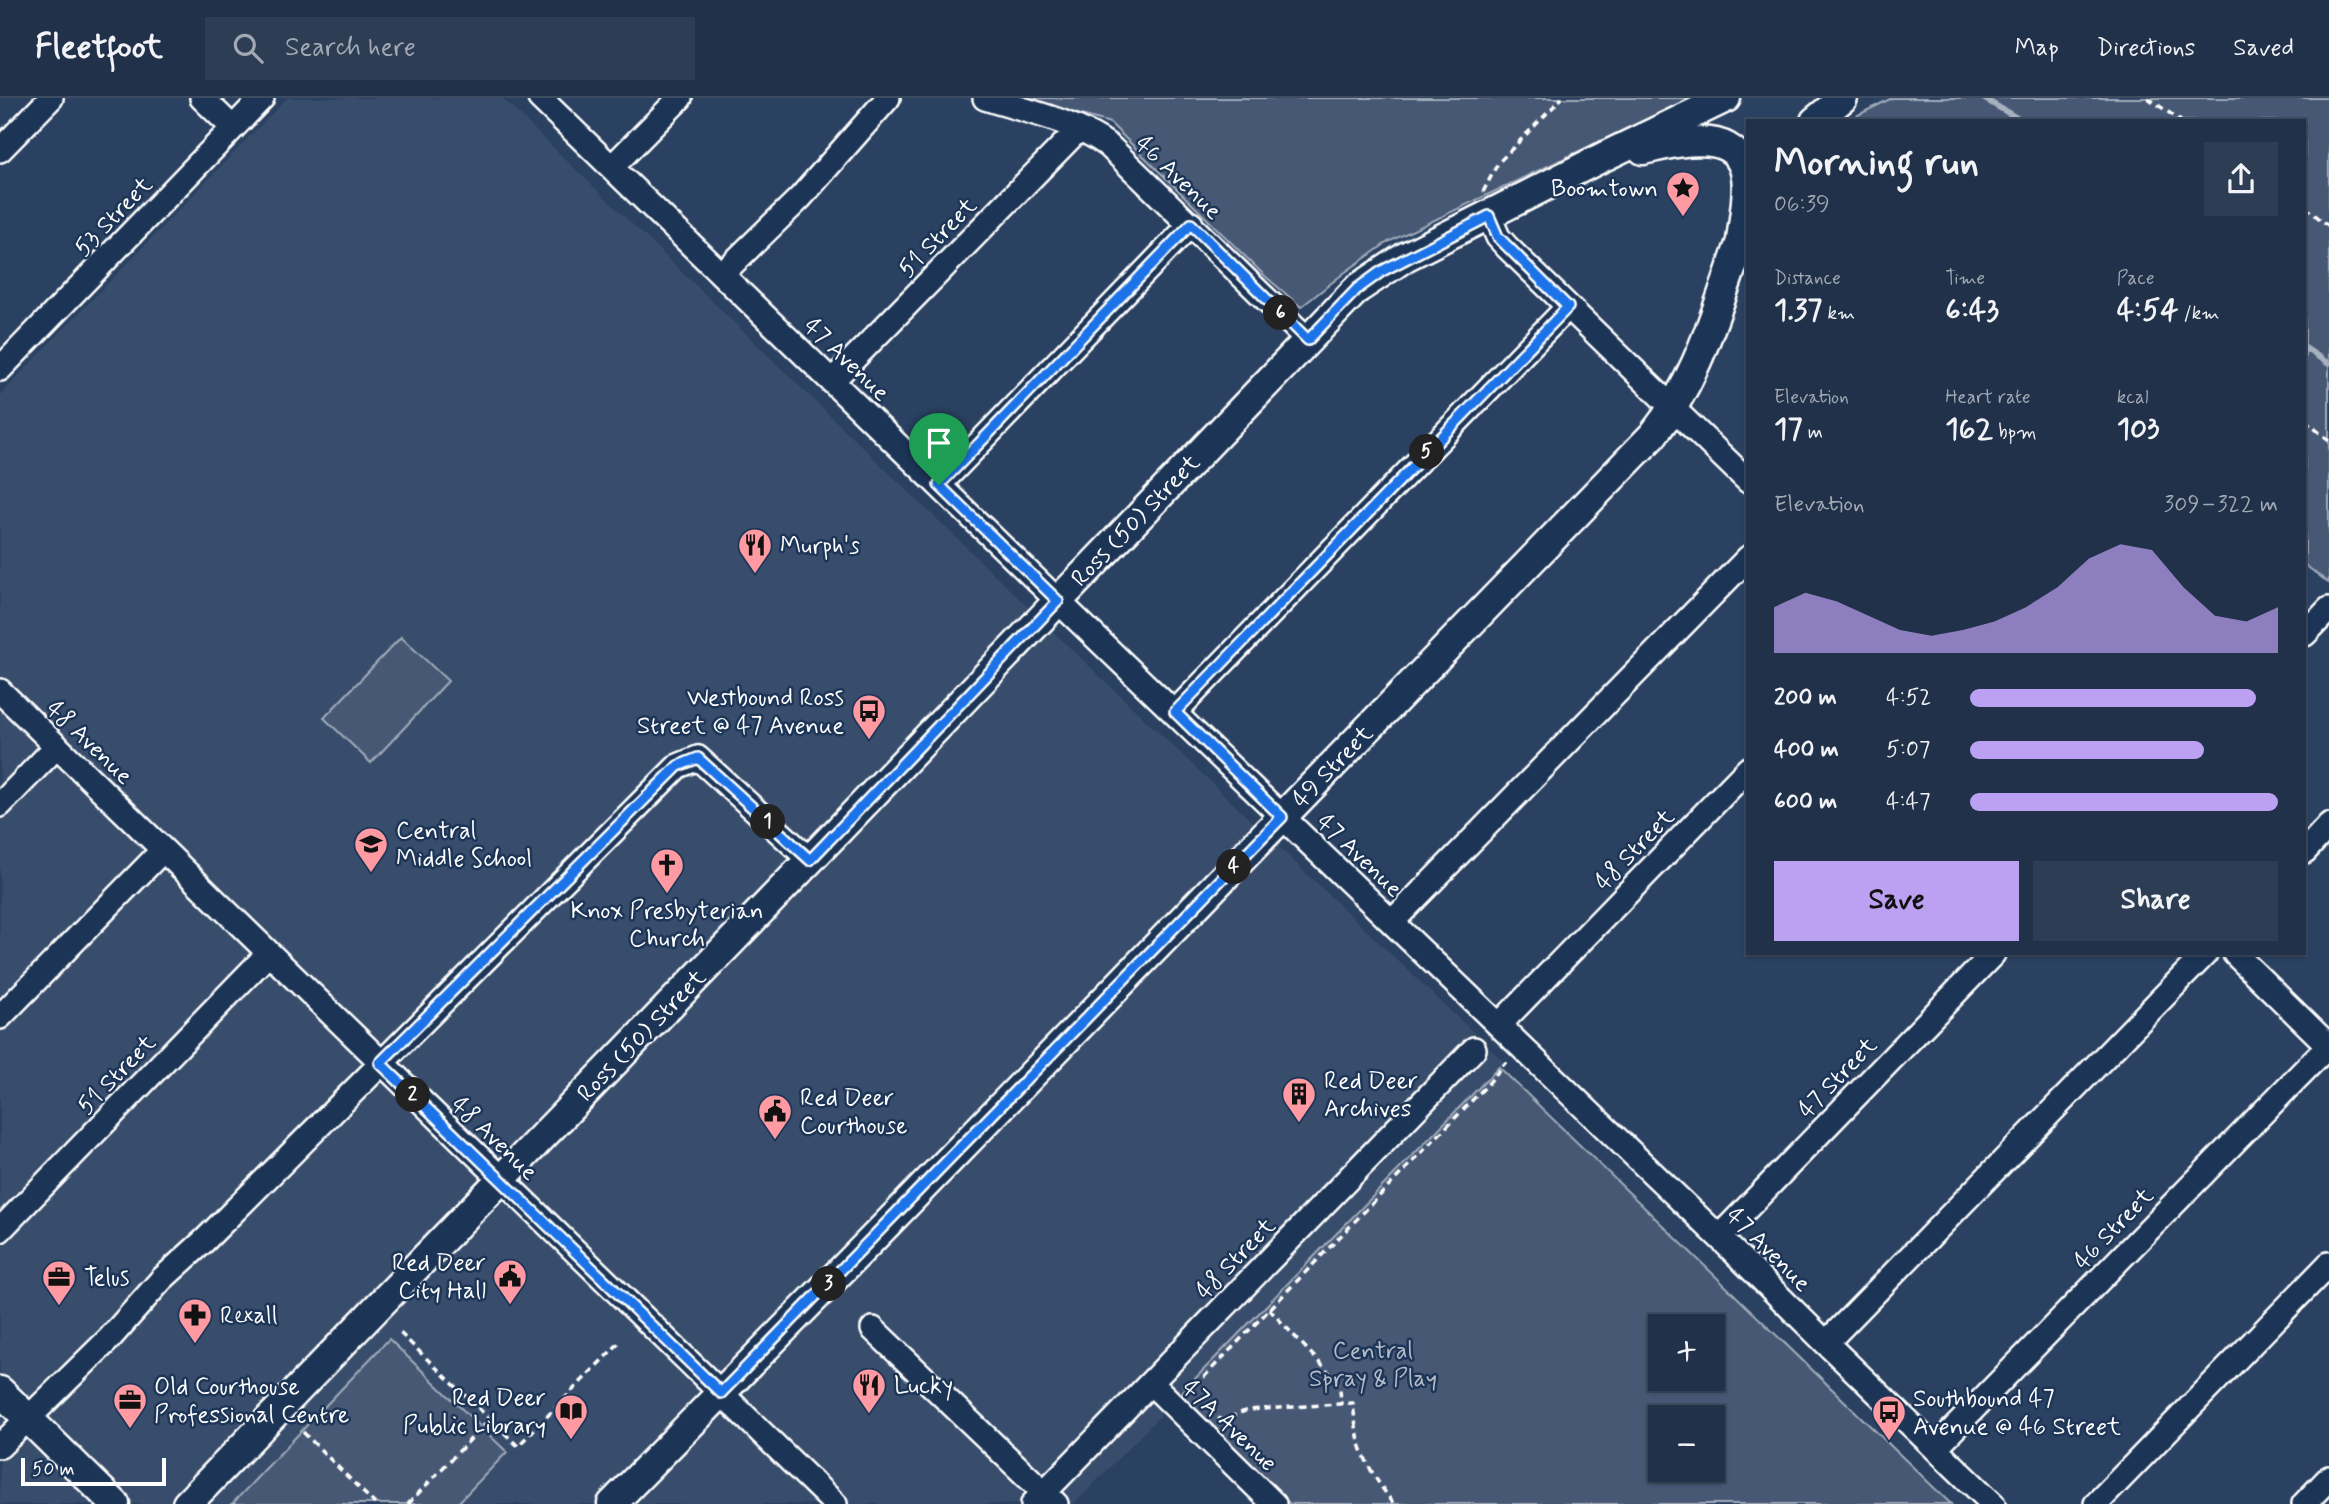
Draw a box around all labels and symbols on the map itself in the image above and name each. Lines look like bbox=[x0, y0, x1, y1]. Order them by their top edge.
street label: 46 Avenue bbox=[1128, 129, 1228, 227]
place icon: Boomtown bbox=[1664, 169, 1702, 218]
street label: 53 Street bbox=[68, 170, 160, 264]
place label: Boomtown bbox=[1551, 174, 1658, 205]
street label: 51 Street bbox=[892, 191, 984, 285]
pin: 6 bbox=[1264, 296, 1298, 330]
street label: 47 Avenue bbox=[796, 312, 896, 409]
pin bbox=[909, 413, 969, 485]
pin: 5 bbox=[1410, 434, 1444, 470]
street label: Ross (50) Street bbox=[1065, 448, 1207, 594]
restaurant icon: Murph's bbox=[736, 526, 774, 575]
place label: Murph's bbox=[780, 531, 860, 562]
place label: Westbound Ross Street @ 47 Avenue bbox=[637, 683, 844, 742]
bus stop icon: Westbound Ross Street @ 47 Avenue bbox=[850, 692, 888, 741]
street label: 48 Avenue bbox=[39, 694, 139, 792]
street label: 49 Street bbox=[1286, 719, 1380, 815]
street label: 48 Street bbox=[1588, 802, 1682, 898]
pin: 1 bbox=[750, 804, 786, 840]
street label: 47 Avenue bbox=[1309, 808, 1409, 905]
place label: Central Middle School bbox=[396, 816, 532, 875]
school or university icon: Central Middle School bbox=[352, 825, 390, 874]
church icon: Knox Presbyterian Church bbox=[648, 846, 686, 895]
pin: 4 bbox=[1216, 850, 1252, 884]
place label: Knox Presbyterian Church bbox=[571, 896, 763, 955]
street label: Ross (50) Street bbox=[571, 963, 713, 1109]
street label: 51 Street bbox=[71, 1028, 163, 1122]
street label: 47 Street bbox=[1792, 1031, 1884, 1125]
place label: Red Deer Archives bbox=[1324, 1066, 1418, 1125]
building icon: Red Deer Archives bbox=[1280, 1075, 1318, 1124]
pin: 2 bbox=[396, 1077, 430, 1112]
place label: Red Deer Courthouse bbox=[800, 1083, 907, 1142]
street label: 48 Avenue bbox=[444, 1090, 544, 1188]
public building icon: Red Deer Courthouse bbox=[756, 1092, 794, 1141]
street label: 46 Street bbox=[2067, 1181, 2161, 1277]
street label: 47 Avenue bbox=[1719, 1201, 1817, 1299]
street label: 48 Street bbox=[1189, 1211, 1283, 1307]
place label: Red Deer City Hall bbox=[392, 1248, 486, 1307]
public building icon: Red Deer City Hall bbox=[491, 1257, 529, 1306]
office icon: Telus bbox=[40, 1258, 78, 1307]
place label: Telus bbox=[84, 1263, 129, 1294]
pin: 3 bbox=[812, 1266, 846, 1302]
pharmacy icon: Rexall bbox=[176, 1296, 214, 1345]
place label: Rexall bbox=[220, 1301, 278, 1332]
park label: Central Spray & Play bbox=[1309, 1336, 1437, 1395]
restaurant icon: Lucky bbox=[850, 1366, 888, 1415]
place label: Lucky bbox=[894, 1371, 953, 1402]
place label: Old Courthouse Professional Centre bbox=[154, 1372, 349, 1431]
street label: 47A Avenue bbox=[1175, 1373, 1283, 1479]
office icon: Old Courthouse Professional Centre bbox=[111, 1381, 149, 1430]
place label: Red Deer Public Library bbox=[403, 1383, 546, 1442]
place label: Southbound 47 Avenue @ 46 Street bbox=[1913, 1384, 2121, 1443]
library icon: Red Deer Public Library bbox=[552, 1392, 590, 1441]
bus stop icon: Southbound 47 Avenue @ 46 Street bbox=[1870, 1393, 1908, 1442]
scale bar bbox=[21, 1455, 166, 1487]

